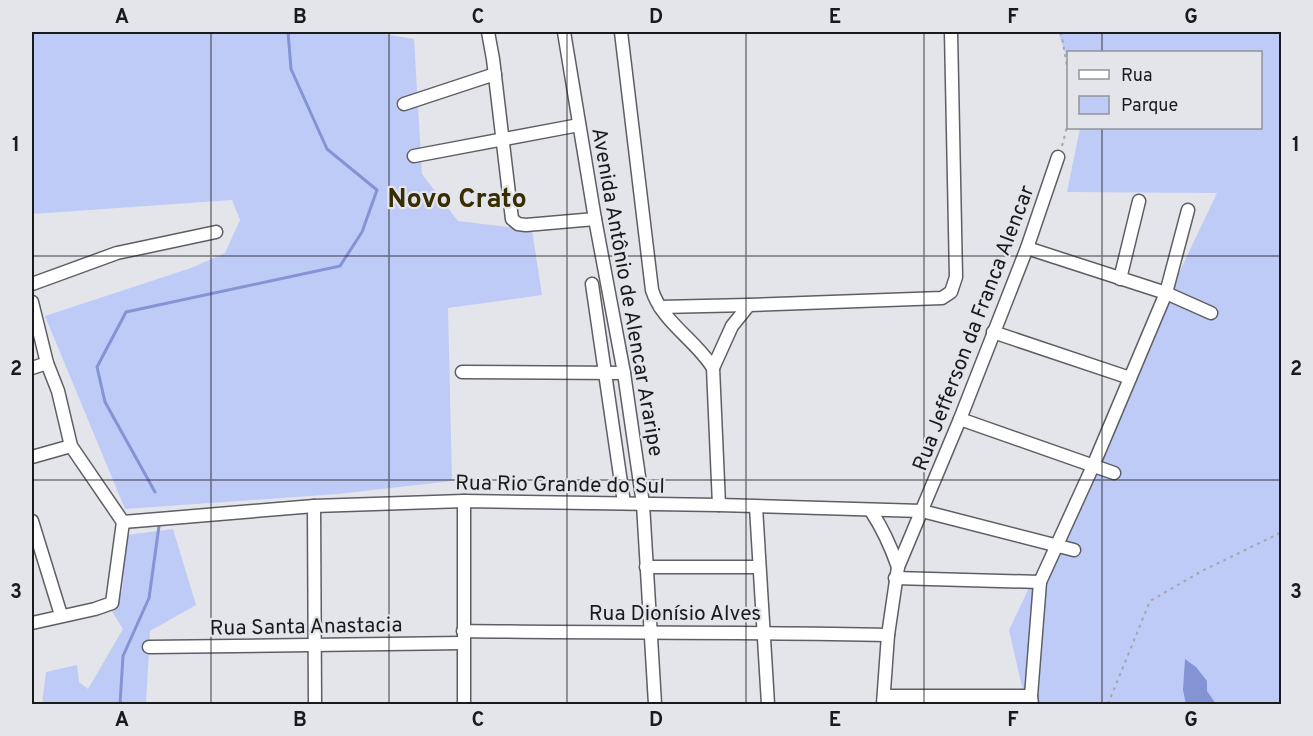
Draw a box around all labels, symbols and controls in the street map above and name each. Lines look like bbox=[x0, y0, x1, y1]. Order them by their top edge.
text: A bbox=[115, 5, 129, 31]
text: B bbox=[293, 5, 307, 31]
text: C bbox=[472, 5, 484, 31]
text: D bbox=[649, 5, 663, 31]
text: E bbox=[829, 5, 841, 31]
text: F bbox=[1007, 5, 1019, 31]
text: G bbox=[1184, 5, 1198, 31]
legend bbox=[1067, 51, 1262, 129]
text: Rua bbox=[1121, 65, 1152, 88]
text: Parque bbox=[1121, 95, 1178, 118]
street label: Avenida Antônio de Alencar Araripe bbox=[584, 126, 669, 459]
text: 1 bbox=[12, 133, 20, 159]
text: 1 bbox=[1292, 133, 1300, 159]
street label: Rua Jefferson da Franca Alencar bbox=[907, 182, 1041, 475]
district label: Novo Crato bbox=[387, 183, 527, 217]
text: 2 bbox=[10, 357, 22, 383]
text: 2 bbox=[1290, 357, 1302, 383]
street label: Rua Rio Grande do Sul bbox=[455, 470, 665, 501]
text: 3 bbox=[10, 580, 22, 606]
text: 3 bbox=[1290, 580, 1302, 606]
street label: Rua Dionísio Alves bbox=[589, 601, 761, 628]
street label: Rua Santa Anastacia bbox=[209, 612, 403, 643]
text: A bbox=[115, 708, 129, 734]
text: B bbox=[293, 708, 307, 734]
text: C bbox=[472, 708, 484, 734]
text: D bbox=[649, 708, 663, 734]
text: E bbox=[829, 708, 841, 734]
text: F bbox=[1007, 708, 1019, 734]
text: G bbox=[1184, 708, 1198, 734]

